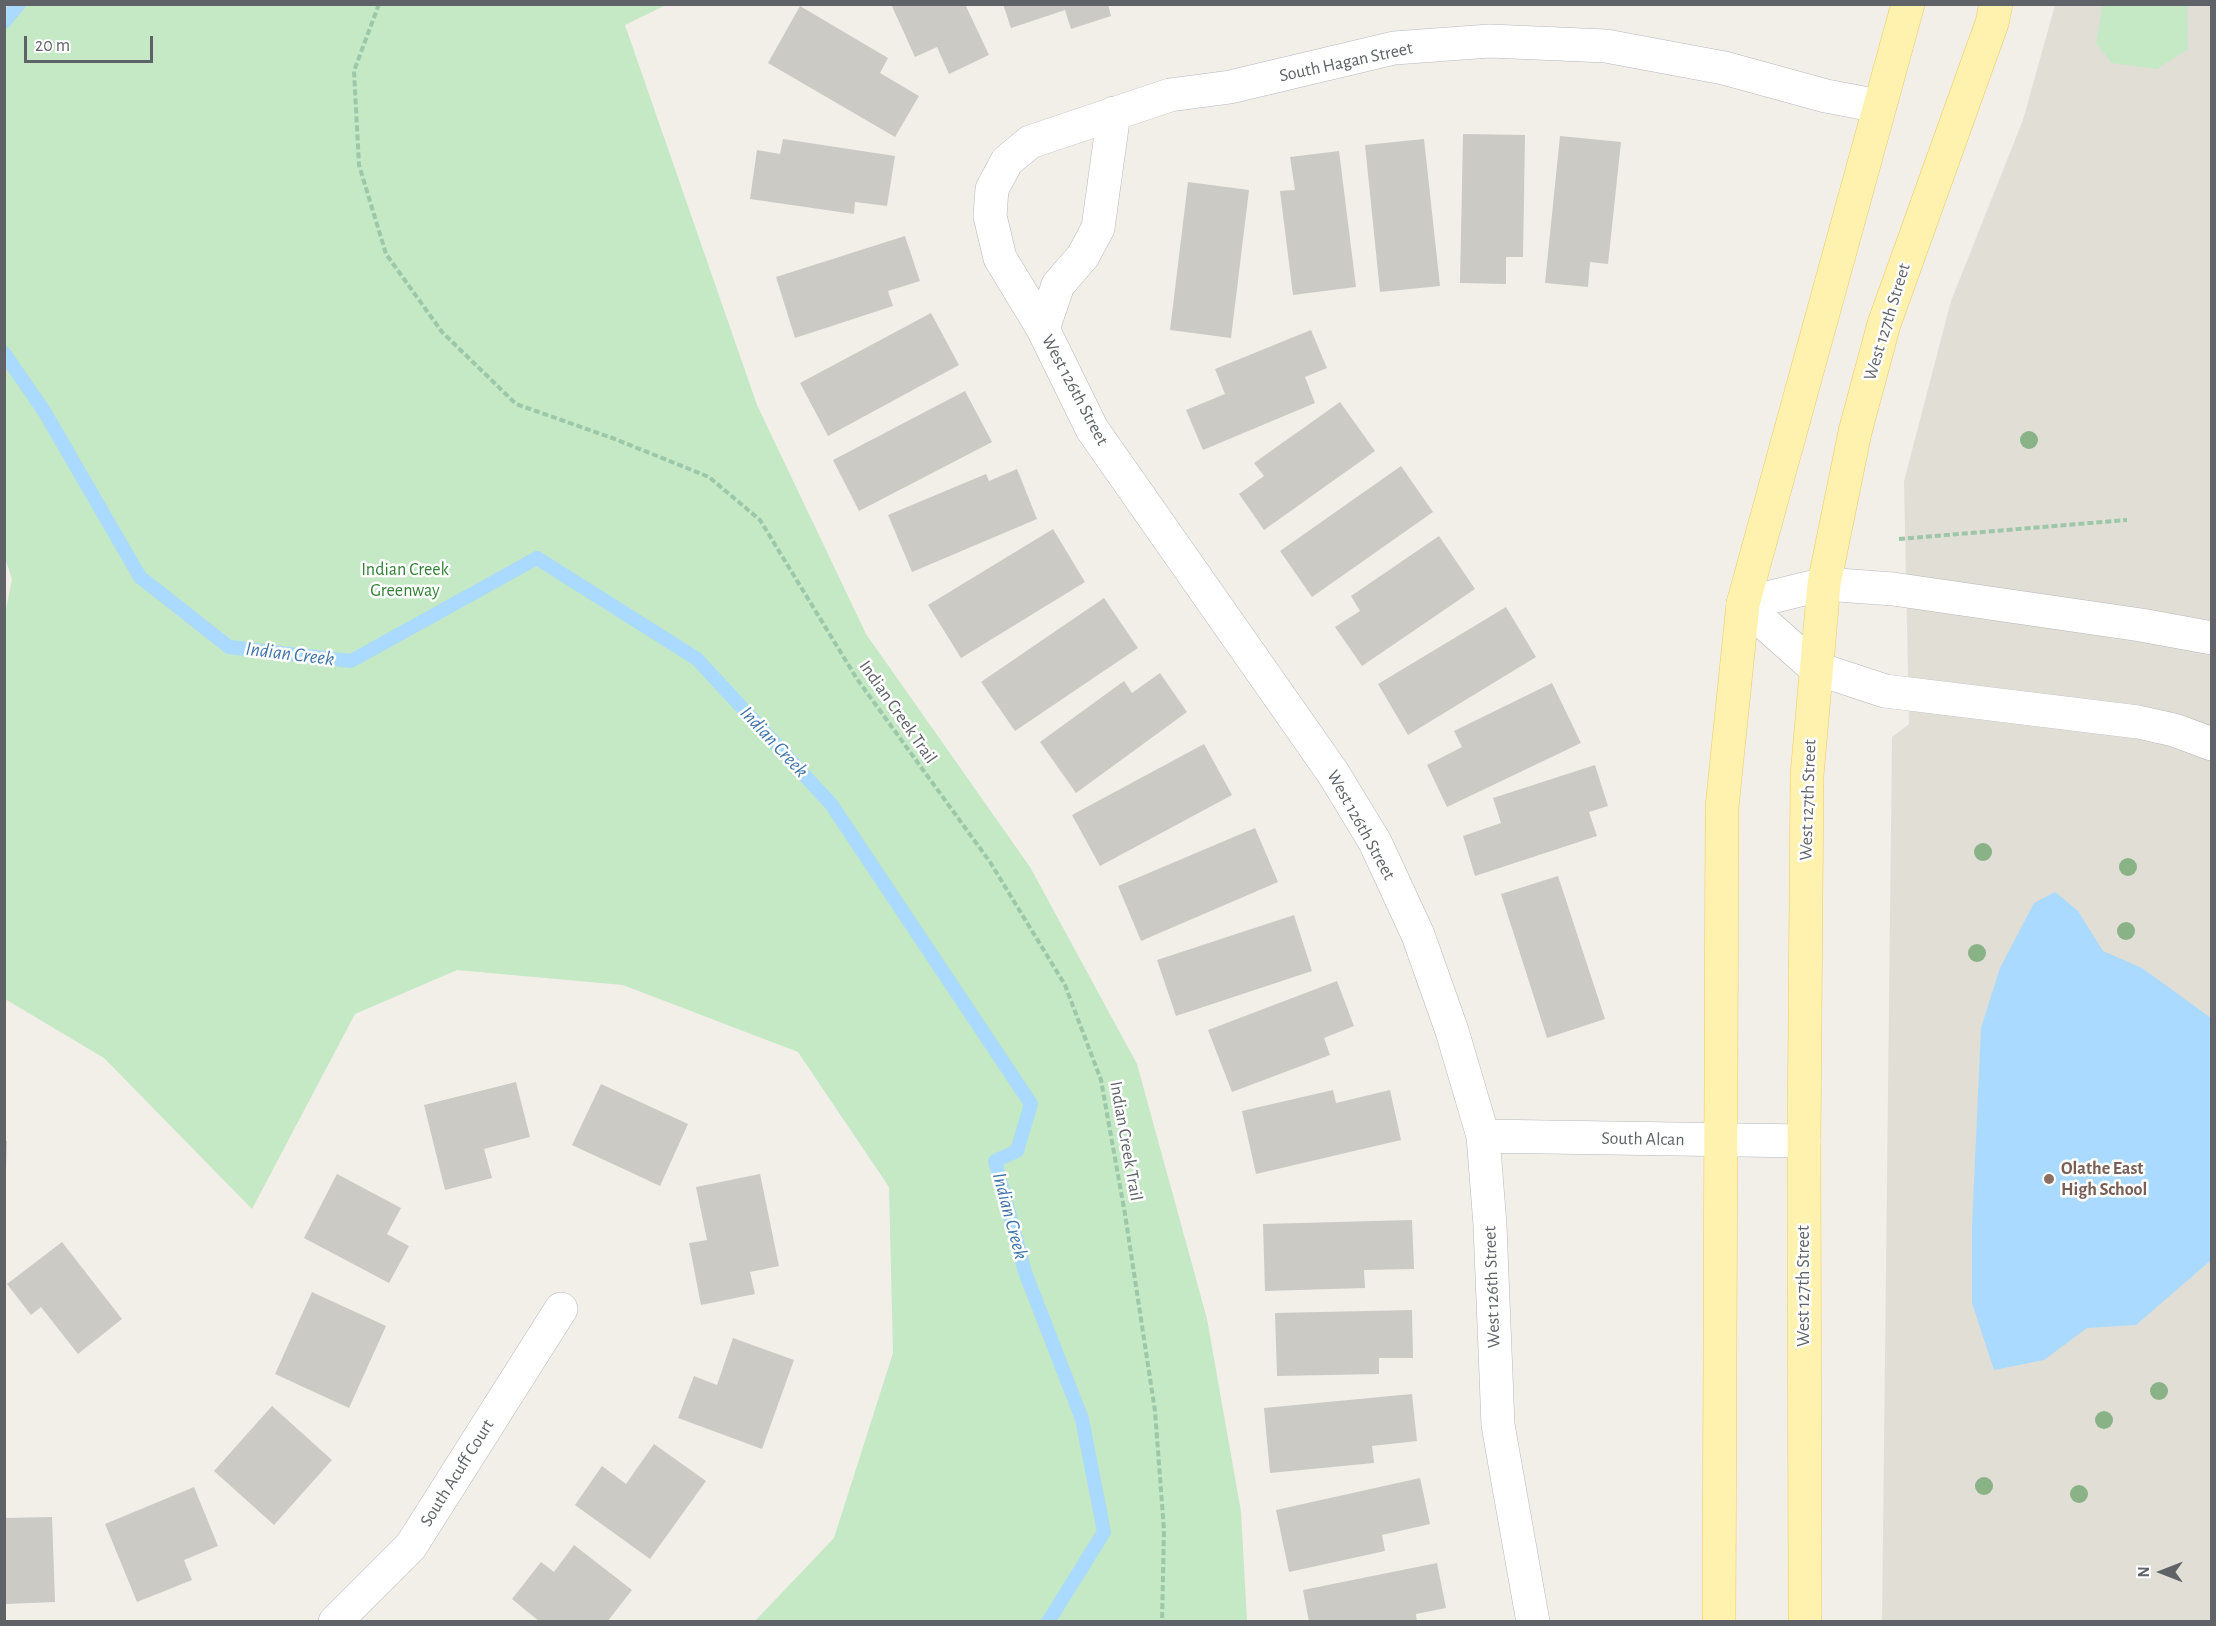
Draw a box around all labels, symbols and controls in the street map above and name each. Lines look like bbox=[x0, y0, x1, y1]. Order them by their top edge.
scale bar bbox=[27, 24, 156, 62]
text: 20 m bbox=[35, 37, 70, 55]
street label: South Hagan Street bbox=[1277, 37, 1415, 87]
street label: West 127th Street bbox=[1859, 261, 1915, 383]
street label: West 126th Street bbox=[1037, 331, 1113, 449]
park label: Indian Creek Greenway bbox=[361, 559, 449, 602]
water label: Indian Creek bbox=[244, 637, 336, 671]
street label: Indian Creek Trail bbox=[854, 656, 942, 768]
water label: Indian Creek bbox=[735, 701, 813, 783]
street label: West 127th Street bbox=[1795, 739, 1821, 861]
street label: West 126th Street bbox=[1322, 766, 1400, 884]
street label: Indian Creek Trail bbox=[1105, 1080, 1147, 1202]
street label: South Alcan bbox=[1601, 1127, 1685, 1151]
place label: Olathe East High School bbox=[2061, 1158, 2147, 1200]
water label: Indian Creek bbox=[987, 1170, 1033, 1262]
marker: Olathe East High School bbox=[2042, 1172, 2056, 1186]
street label: West 127th Street bbox=[1793, 1225, 1815, 1347]
street label: West 126th Street bbox=[1479, 1226, 1505, 1348]
street label: South Acuff Court bbox=[415, 1415, 499, 1531]
north arrow bbox=[2132, 1542, 2192, 1602]
text: N bbox=[2136, 1566, 2152, 1578]

